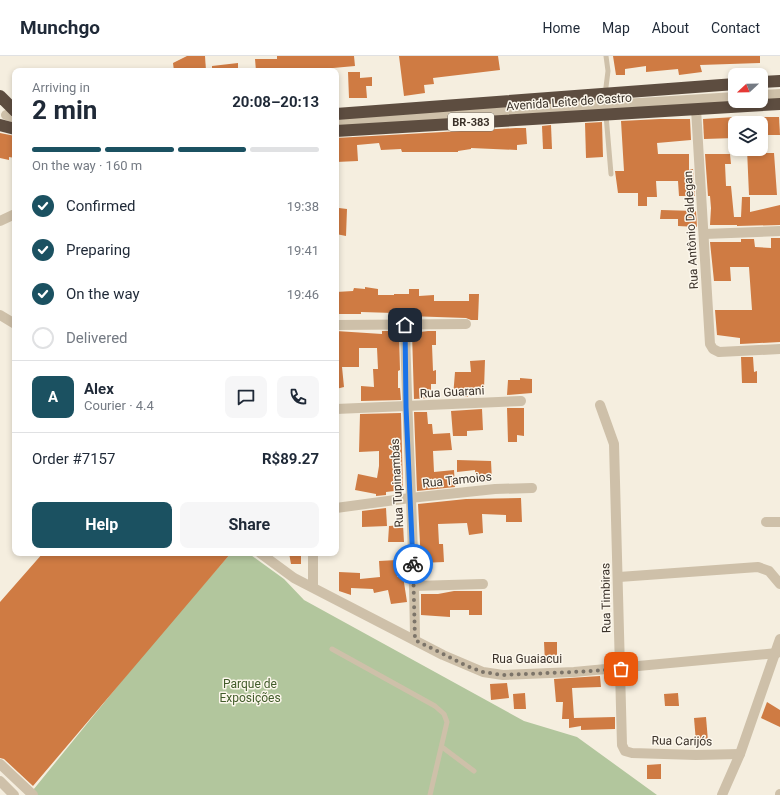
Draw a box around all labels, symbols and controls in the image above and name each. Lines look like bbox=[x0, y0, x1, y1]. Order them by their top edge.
text: Munchgo bbox=[20, 16, 100, 39]
text: Home bbox=[542, 20, 580, 36]
text: Map bbox=[602, 20, 630, 36]
text: About bbox=[652, 20, 689, 36]
text: Contact bbox=[711, 20, 760, 36]
north arrow bbox=[728, 68, 768, 108]
map controls bbox=[728, 68, 768, 156]
text: Arriving in bbox=[32, 80, 90, 95]
street label: Avenida Leite de Castro bbox=[506, 91, 632, 113]
text: 20:08–20:13 bbox=[232, 93, 319, 111]
text: 2 min bbox=[32, 95, 97, 125]
road number: BR-383 bbox=[448, 113, 494, 131]
button: layers bbox=[728, 116, 768, 156]
text: On the way · 160 m bbox=[32, 158, 142, 173]
street label: Rua Antônio Daldegan bbox=[681, 171, 701, 289]
icon: check bbox=[32, 195, 54, 217]
text: Confirmed bbox=[66, 197, 136, 215]
text: 19:38 bbox=[287, 199, 319, 214]
icon: check bbox=[32, 239, 54, 261]
text: Preparing bbox=[66, 241, 130, 259]
text: 19:41 bbox=[287, 243, 319, 258]
icon: check bbox=[32, 283, 54, 305]
text: On the way bbox=[66, 285, 140, 303]
text: 19:46 bbox=[287, 287, 319, 302]
pin bbox=[388, 308, 422, 342]
icon: home bbox=[394, 314, 416, 336]
text: Delivered bbox=[66, 329, 128, 347]
button: chat bbox=[225, 376, 267, 418]
button: phone bbox=[277, 376, 319, 418]
text: Alex bbox=[84, 380, 114, 398]
street label: Rua Guarani bbox=[419, 383, 485, 401]
text: A bbox=[48, 388, 58, 406]
text: Courier · 4.4 bbox=[84, 398, 154, 413]
street label: Rua Tupinambás bbox=[388, 438, 406, 528]
text: Order #7157 bbox=[32, 450, 115, 468]
text: R$89.27 bbox=[262, 450, 319, 468]
street label: Rua Tamoios bbox=[422, 469, 492, 491]
button: Help bbox=[32, 502, 172, 548]
button: Share bbox=[180, 502, 319, 548]
courier bbox=[393, 544, 433, 584]
icon: bike bbox=[402, 553, 424, 575]
street label: Rua Timbiras bbox=[598, 563, 614, 633]
street label: Rua Guaiacui bbox=[492, 652, 562, 666]
pin bbox=[604, 652, 638, 686]
icon: bag bbox=[610, 658, 632, 680]
park label: Parque de Exposições bbox=[219, 677, 281, 705]
street label: Rua Carijós bbox=[652, 733, 712, 749]

